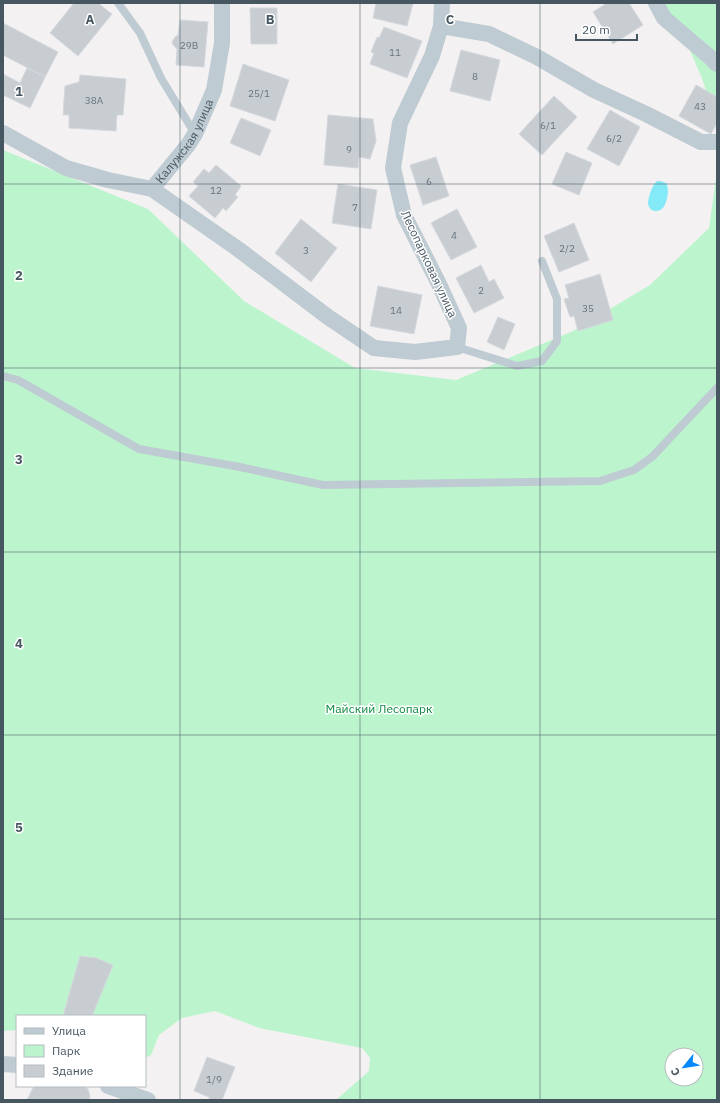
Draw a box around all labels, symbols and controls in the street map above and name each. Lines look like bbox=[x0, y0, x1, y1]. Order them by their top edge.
text: A bbox=[86, 11, 95, 28]
text: B bbox=[266, 11, 275, 28]
text: C bbox=[446, 11, 455, 28]
scale bar bbox=[576, 16, 637, 42]
text: 20 m bbox=[582, 22, 610, 37]
house number: 29В bbox=[180, 39, 198, 52]
house number: 11 bbox=[389, 46, 401, 59]
house number: 8 bbox=[472, 70, 478, 83]
text: 1 bbox=[15, 83, 23, 100]
house number: 25/1 bbox=[248, 87, 270, 100]
house number: 38А bbox=[85, 94, 104, 107]
street label: Калужская улица bbox=[152, 96, 216, 186]
house number: 43 bbox=[694, 100, 706, 113]
house number: 6/1 bbox=[540, 119, 556, 132]
house number: 6/2 bbox=[606, 132, 622, 145]
house number: 9 bbox=[346, 143, 352, 156]
house number: 6 bbox=[426, 175, 432, 188]
house number: 12 bbox=[210, 184, 222, 197]
house number: 7 bbox=[352, 201, 358, 214]
street label: Лесопарковая улица bbox=[398, 208, 461, 320]
house number: 4 bbox=[451, 229, 457, 242]
house number: 2/2 bbox=[559, 242, 575, 255]
house number: 3 bbox=[303, 244, 309, 257]
text: 2 bbox=[15, 267, 23, 284]
house number: 2 bbox=[478, 284, 484, 297]
house number: 35 bbox=[582, 302, 594, 315]
house number: 14 bbox=[390, 304, 402, 317]
text: 3 bbox=[15, 451, 23, 468]
text: 4 bbox=[15, 635, 23, 652]
park label: Майский Лесопарк bbox=[325, 701, 433, 716]
text: 5 bbox=[15, 819, 23, 836]
legend bbox=[16, 1015, 146, 1087]
text: Улица bbox=[52, 1023, 86, 1038]
text: Парк bbox=[52, 1043, 81, 1058]
north arrow bbox=[664, 1047, 704, 1087]
text: Здание bbox=[52, 1063, 94, 1078]
text: С bbox=[667, 1065, 683, 1079]
house number: 1/9 bbox=[206, 1073, 222, 1086]

